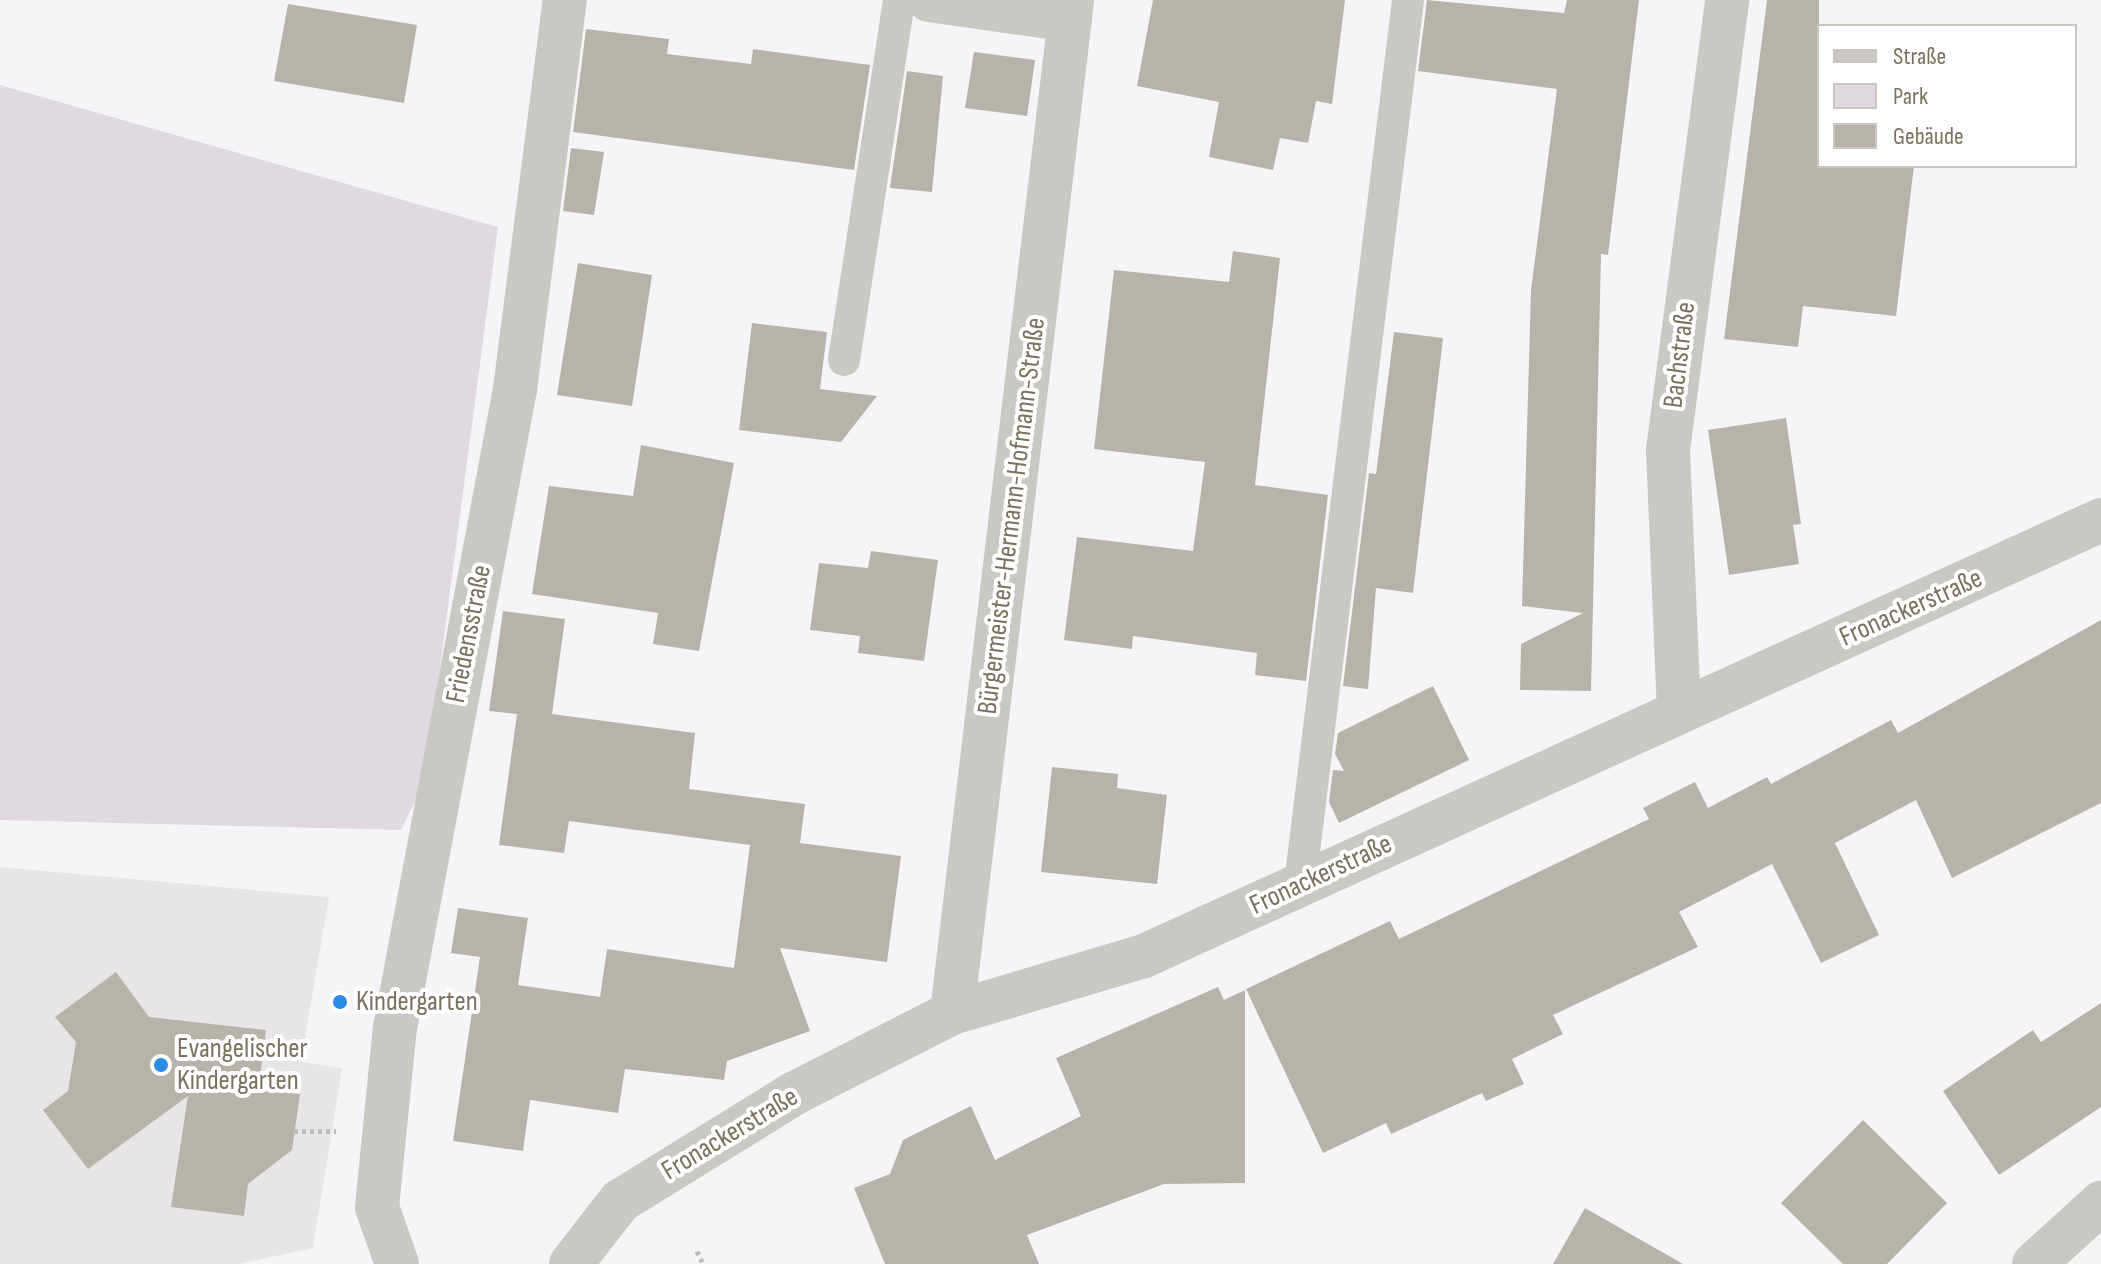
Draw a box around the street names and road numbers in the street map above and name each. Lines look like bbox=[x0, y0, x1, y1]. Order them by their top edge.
street label: Bachstraße bbox=[1657, 300, 1703, 410]
street label: Bürgermeister-Hermann-Hofmann-Straße bbox=[971, 316, 1053, 716]
street label: Friedensstraße bbox=[439, 562, 499, 706]
street label: Fronackerstraße bbox=[1834, 562, 1988, 654]
street label: Fronackerstraße bbox=[1245, 827, 1397, 923]
street label: Fronackerstraße bbox=[656, 1080, 804, 1188]

